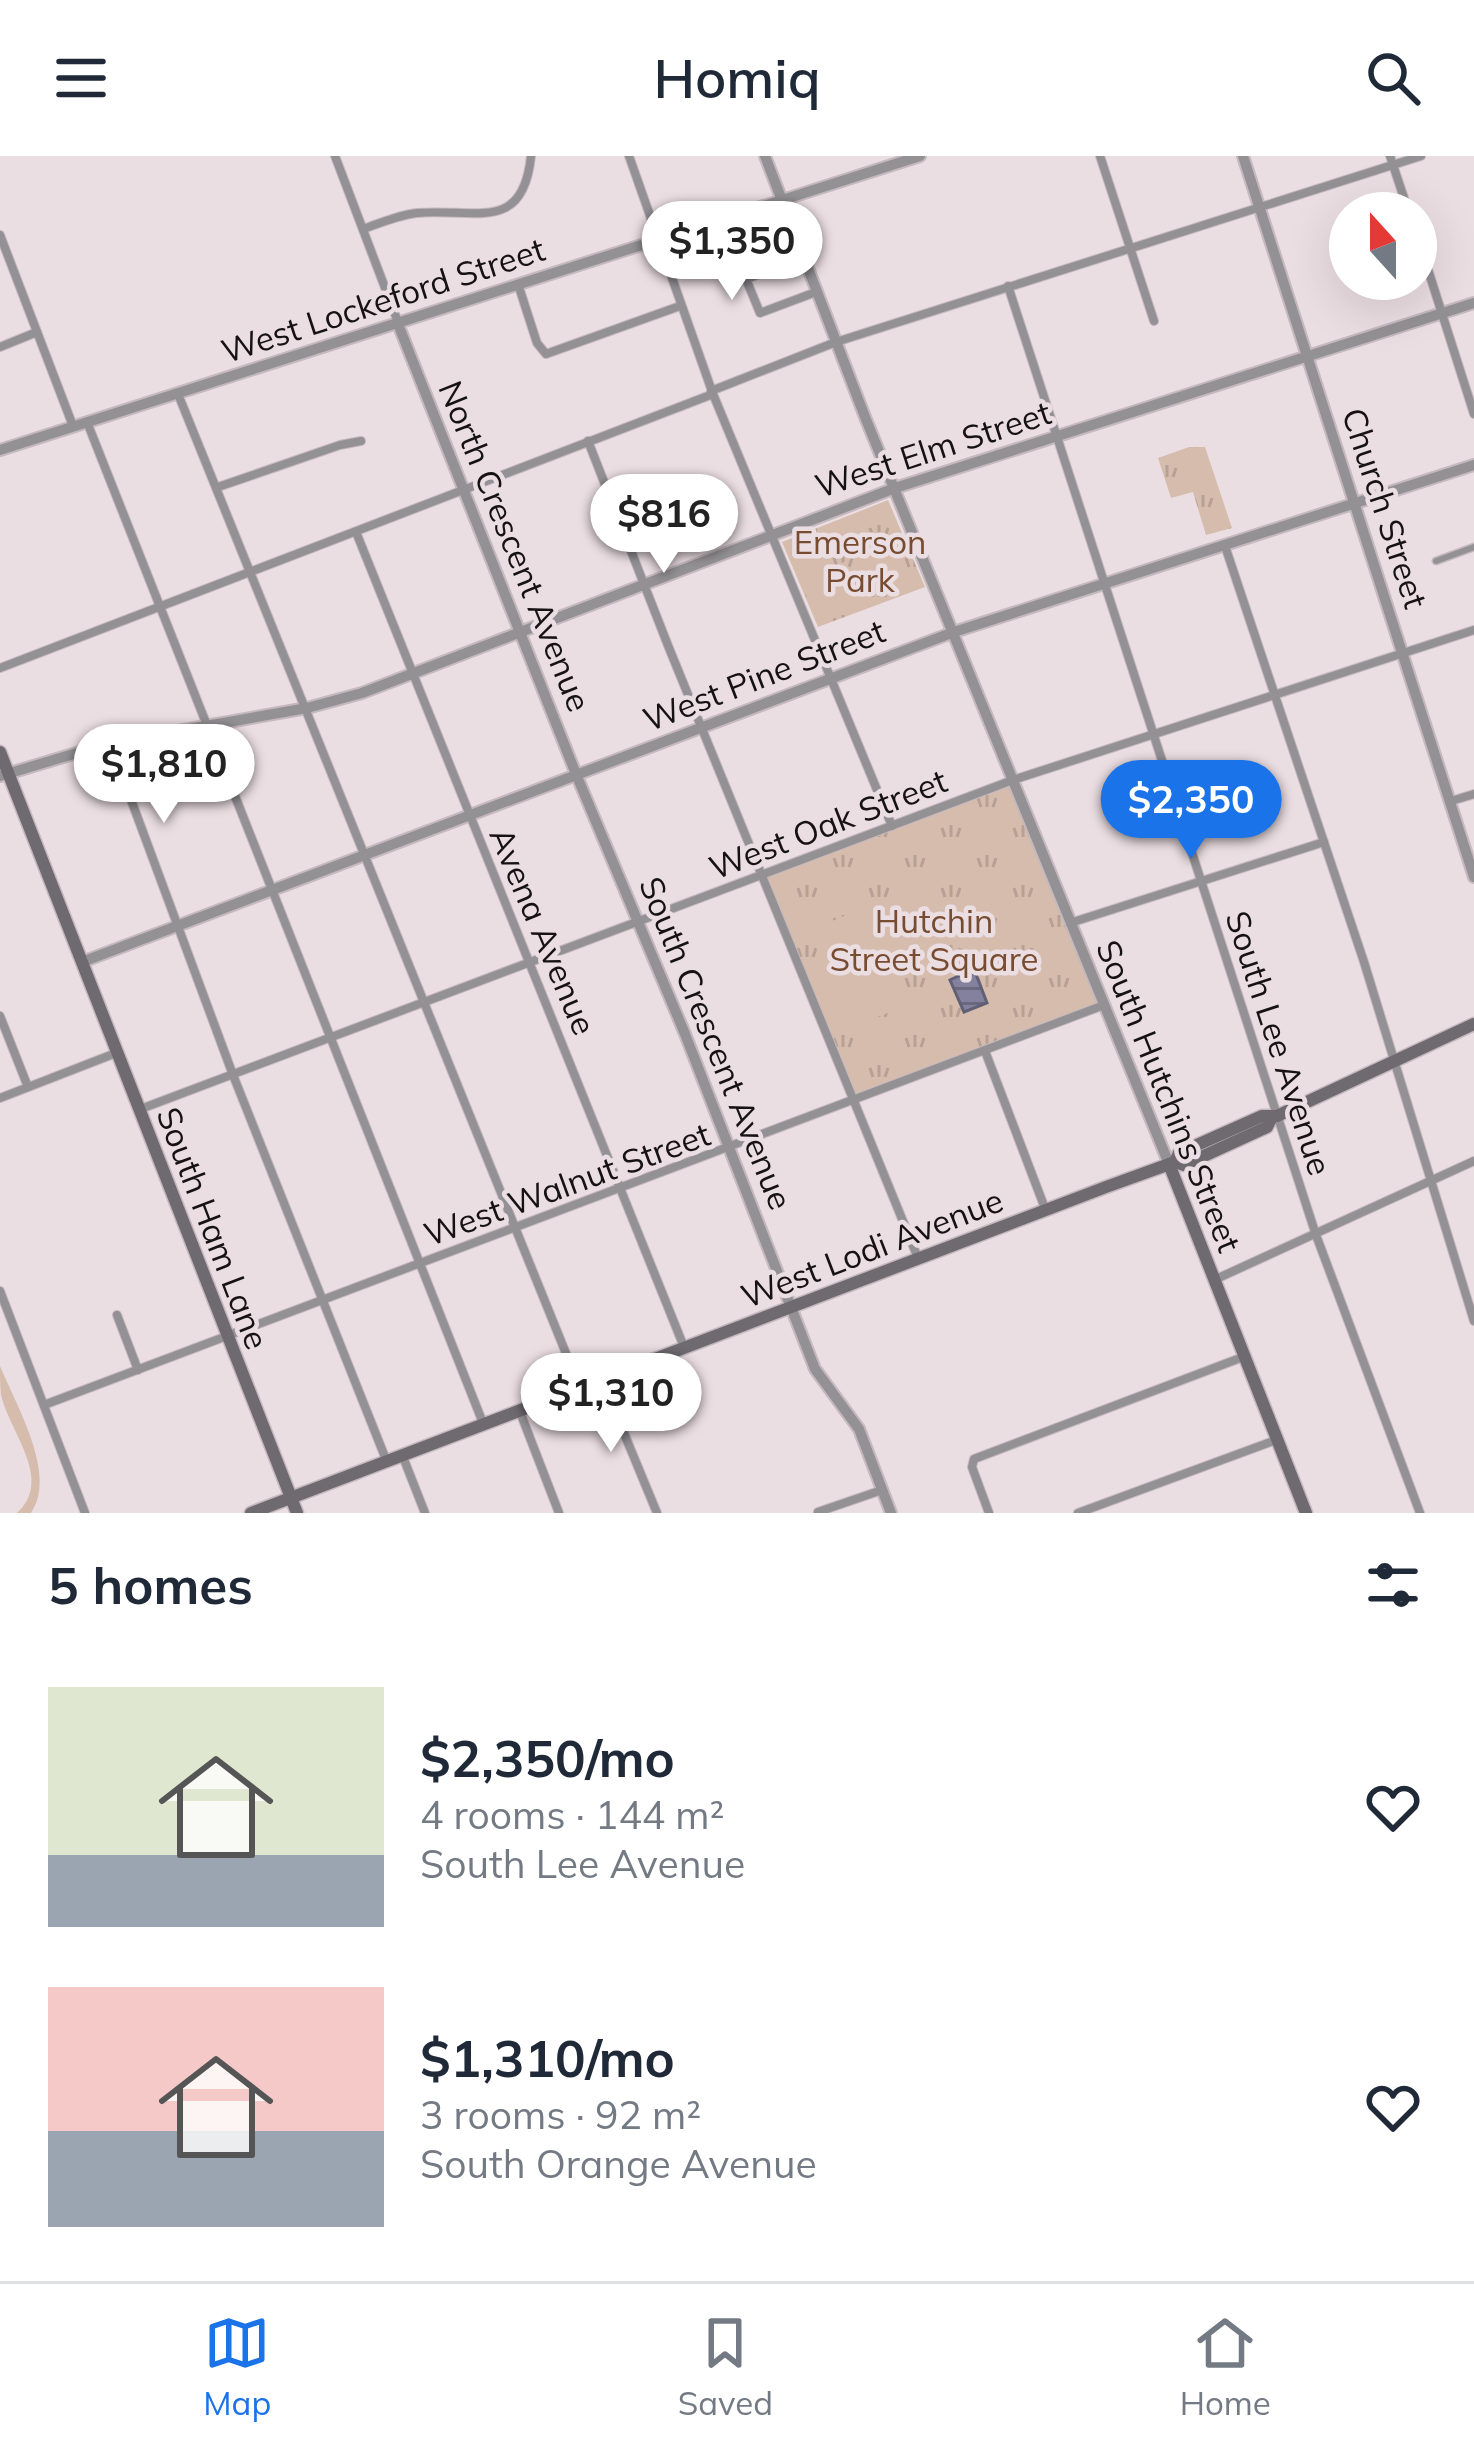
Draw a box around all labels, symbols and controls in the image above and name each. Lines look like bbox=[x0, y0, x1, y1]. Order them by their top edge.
text: Homiq bbox=[653, 44, 821, 112]
icon: menu bbox=[48, 45, 114, 111]
icon: search bbox=[1360, 45, 1426, 111]
north arrow bbox=[1329, 192, 1437, 300]
map controls bbox=[1329, 192, 1437, 300]
pin: $1,350 bbox=[634, 201, 830, 303]
text: $1,350 bbox=[669, 215, 795, 264]
street label: West Lockeford Street bbox=[216, 228, 550, 371]
street label: North Crescent Avenue bbox=[430, 375, 601, 717]
street label: West Elm Street bbox=[810, 391, 1056, 506]
street label: Church Street bbox=[1334, 402, 1437, 613]
pin: $816 bbox=[593, 474, 735, 576]
text: $816 bbox=[617, 488, 711, 537]
park label: Emerson Park bbox=[794, 521, 926, 600]
street label: West Pine Street bbox=[637, 610, 890, 739]
pin: $1,810 bbox=[66, 724, 262, 826]
text: $1,810 bbox=[101, 738, 227, 787]
street label: West Oak Street bbox=[703, 759, 952, 888]
pin: $2,350 bbox=[1093, 760, 1289, 862]
text: $2,350 bbox=[1128, 774, 1254, 823]
street label: Avena Avenue bbox=[481, 821, 606, 1041]
street label: South Crescent Avenue bbox=[631, 871, 802, 1215]
park label: Hutchin Street Square bbox=[830, 900, 1038, 979]
street label: South Lee Avenue bbox=[1217, 906, 1341, 1180]
street label: South Hutchins Street bbox=[1088, 934, 1251, 1258]
street label: South Ham Lane bbox=[149, 1101, 278, 1355]
street label: West Walnut Street bbox=[418, 1113, 715, 1254]
street label: West Lodi Avenue bbox=[735, 1179, 1008, 1316]
pin: $1,310 bbox=[513, 1353, 709, 1455]
text: $1,310 bbox=[548, 1367, 674, 1416]
icon: filters bbox=[1360, 1552, 1426, 1618]
text: 5 homes bbox=[48, 1553, 253, 1617]
text: $2,350/mo bbox=[420, 1726, 675, 1790]
icon: home bbox=[144, 1735, 288, 1879]
icon: heart bbox=[1360, 1774, 1426, 1840]
text: 4 rooms · 144 m² bbox=[420, 1790, 724, 1839]
text: South Lee Avenue bbox=[420, 1839, 745, 1888]
text: $1,310/mo bbox=[420, 2026, 675, 2090]
icon: home bbox=[144, 2035, 288, 2179]
icon: heart bbox=[1360, 2074, 1426, 2140]
text: 3 rooms · 92 m² bbox=[420, 2090, 701, 2139]
text: South Orange Avenue bbox=[420, 2139, 817, 2188]
tab: Map bbox=[203, 2310, 271, 2423]
tab: Saved bbox=[678, 2310, 773, 2423]
tab: Home bbox=[1180, 2310, 1271, 2423]

